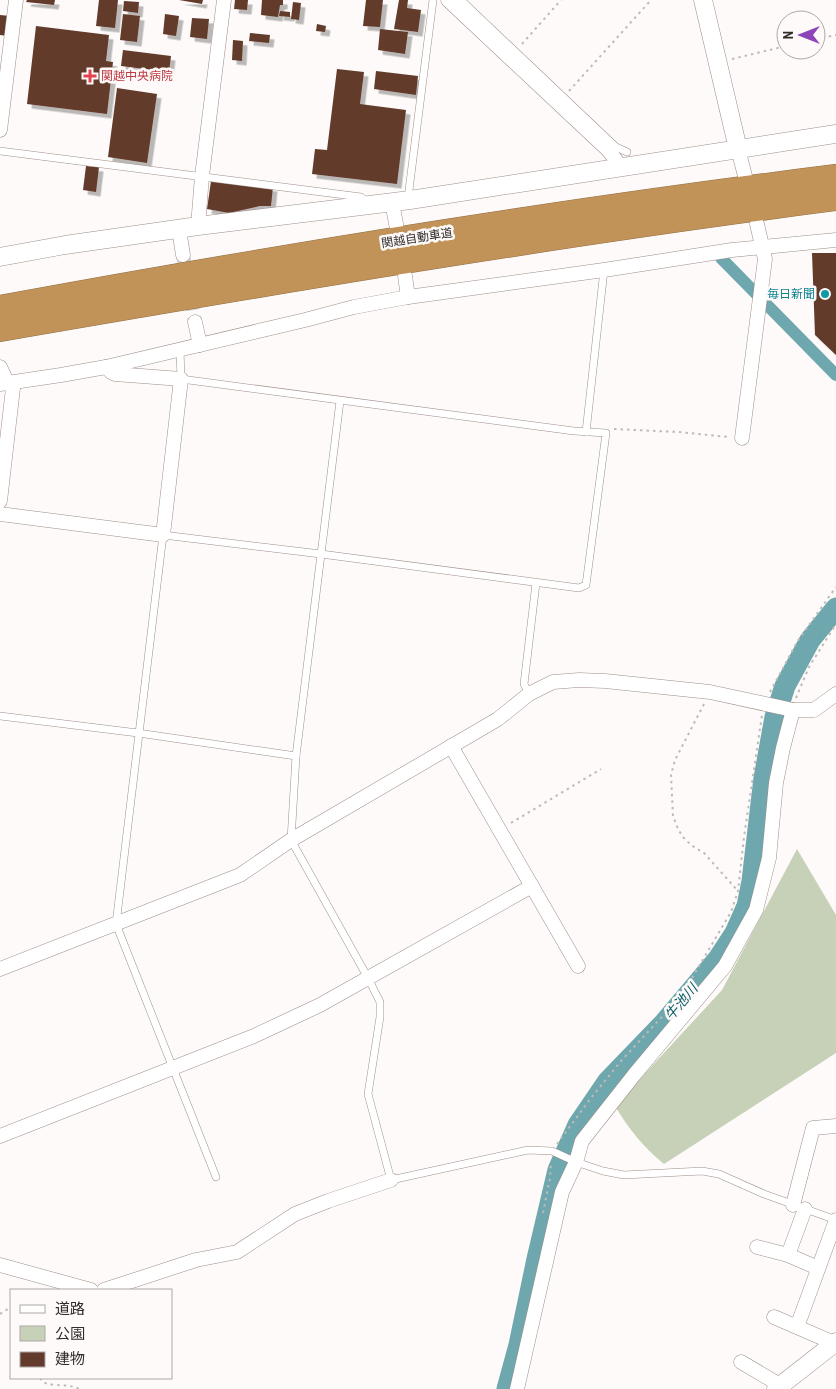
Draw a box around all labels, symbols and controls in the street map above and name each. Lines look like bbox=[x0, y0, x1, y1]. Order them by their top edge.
north arrow bbox=[776, 10, 826, 60]
text: N bbox=[779, 31, 797, 39]
place label: 関越中央病院 bbox=[101, 68, 173, 84]
marker: 関越中央病院 bbox=[83, 69, 97, 83]
street label: 関越自動車道 bbox=[380, 224, 454, 252]
place label: 毎日新聞 bbox=[767, 286, 815, 302]
marker: 毎日新聞 bbox=[819, 288, 831, 300]
water label: 牛池川 bbox=[661, 979, 703, 1024]
legend bbox=[10, 1289, 172, 1379]
text: 道路 bbox=[55, 1298, 85, 1319]
text: 公園 bbox=[55, 1323, 85, 1344]
text: 建物 bbox=[55, 1348, 85, 1369]

